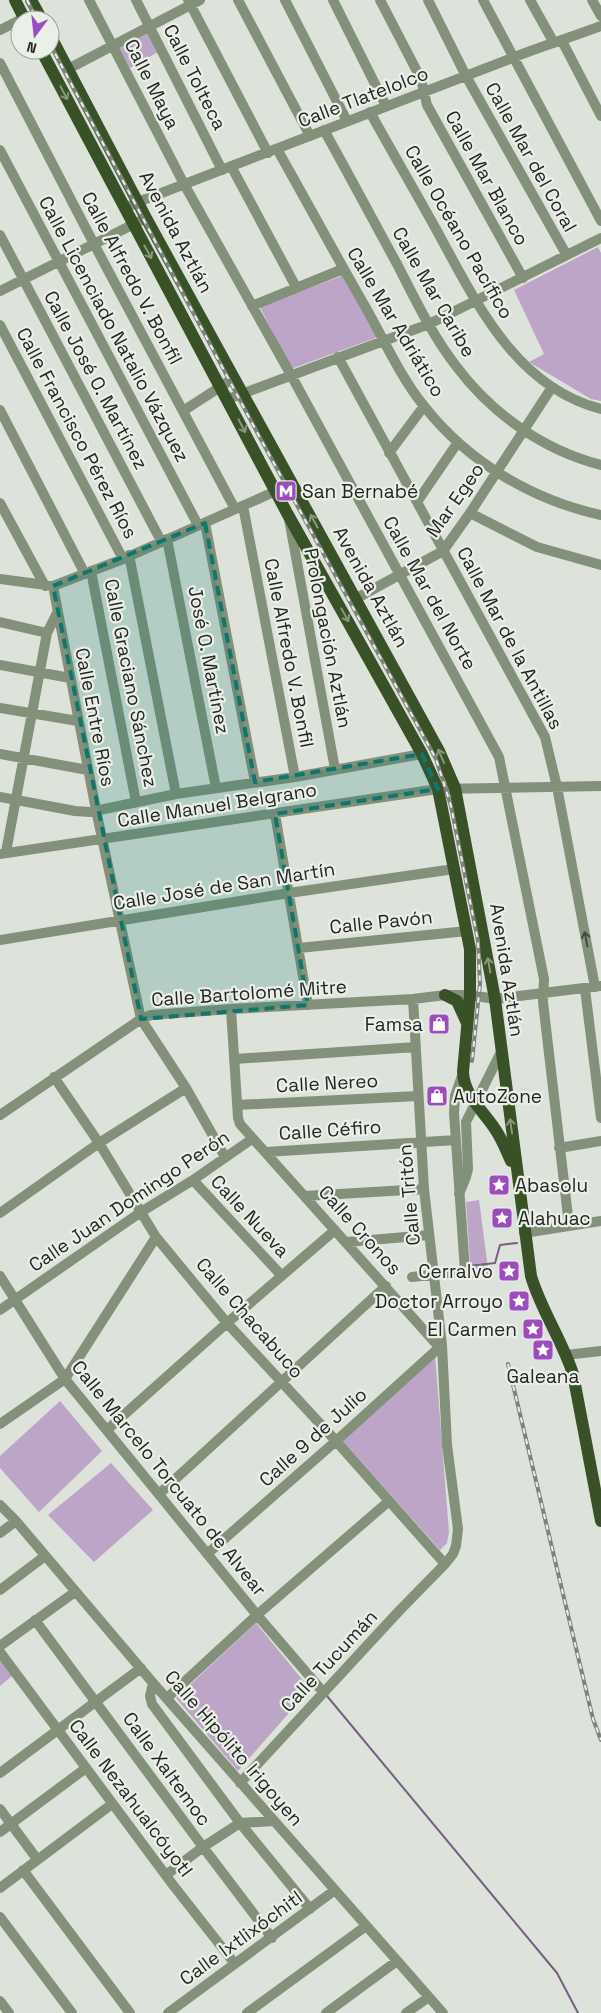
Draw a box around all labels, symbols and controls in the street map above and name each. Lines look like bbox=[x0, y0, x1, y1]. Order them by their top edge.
north arrow bbox=[10, 10, 60, 60]
street label: Calle Tolteca bbox=[158, 20, 232, 134]
street label: Calle Maya bbox=[119, 35, 185, 134]
text: N bbox=[25, 38, 39, 57]
street label: Calle Tlatelolco bbox=[294, 61, 432, 133]
street label: Calle Mar del Coral bbox=[479, 78, 583, 236]
one-way arrow bbox=[60, 85, 69, 100]
street label: Calle Mar Blanco bbox=[439, 106, 535, 250]
street label: Calle Océano Pacífico bbox=[399, 141, 519, 323]
street label: Avenida Aztlán bbox=[133, 167, 219, 297]
street label: Calle Alfredo V. Bonfil bbox=[76, 187, 188, 369]
street label: Calle Licenciado Natalio Vázquez bbox=[33, 192, 195, 466]
street label: Calle Mar Caribe bbox=[387, 222, 481, 362]
street label: Calle Mar Adriático bbox=[341, 242, 451, 402]
one-way arrow bbox=[143, 245, 153, 260]
street label: Calle José O. Martínez bbox=[38, 286, 154, 474]
street label: Calle Francisco Pérez Ríos bbox=[11, 323, 143, 543]
one-way arrow bbox=[238, 418, 247, 433]
street label: Mar Egeo bbox=[420, 458, 490, 542]
metro station icon: San Bernabé bbox=[274, 479, 298, 503]
place label: San Bernabé bbox=[302, 479, 418, 504]
street label: Calle Mar del Norte bbox=[377, 512, 483, 674]
one-way arrow bbox=[309, 514, 319, 529]
street label: Avenida Aztlán bbox=[327, 522, 415, 652]
street label: Calle Mar de la Antillas bbox=[451, 542, 569, 734]
street label: Prolongación Aztlán bbox=[298, 546, 358, 730]
street label: Calle Alfredo V. Bonfil bbox=[258, 556, 320, 750]
street label: Calle Graciano Sánchez bbox=[99, 577, 163, 789]
street label: José O. Martínez bbox=[182, 584, 236, 736]
one-way arrow bbox=[340, 607, 350, 622]
street label: Calle Entre Ríos bbox=[69, 646, 121, 788]
one-way arrow bbox=[436, 749, 446, 764]
street label: Calle Manuel Belgrano bbox=[115, 777, 319, 833]
street label: Calle José de San Martín bbox=[111, 856, 337, 916]
street label: Avenida Aztlán bbox=[484, 902, 530, 1038]
street label: Calle Pavón bbox=[328, 904, 434, 940]
one-way arrow bbox=[581, 932, 590, 948]
one-way arrow bbox=[483, 958, 493, 974]
street label: Calle Bartolomé Mitre bbox=[150, 974, 348, 1012]
place label: Famsa bbox=[365, 1012, 423, 1037]
shop icon: Famsa bbox=[427, 1012, 451, 1036]
street label: Calle Nereo bbox=[275, 1068, 379, 1098]
shop icon: AutoZone bbox=[425, 1084, 449, 1108]
place label: AutoZone bbox=[453, 1084, 542, 1109]
street label: Calle Céfiro bbox=[278, 1114, 382, 1146]
one-way arrow bbox=[506, 1119, 516, 1135]
street label: Calle Juan Domingo Perón bbox=[24, 1124, 234, 1278]
street label: Calle Tritón bbox=[392, 1143, 426, 1247]
street label: Calle Nueva bbox=[205, 1169, 295, 1263]
place icon: Abasolu bbox=[487, 1173, 511, 1197]
place label: Abasolu bbox=[515, 1173, 588, 1198]
street label: Calle Cronos bbox=[313, 1180, 407, 1280]
place icon: Alahuac bbox=[490, 1206, 514, 1230]
place label: Alahuac bbox=[518, 1206, 591, 1231]
street label: Calle Chacabuco bbox=[191, 1252, 309, 1384]
place label: Cerralvo bbox=[418, 1259, 493, 1284]
place icon: Cerralvo bbox=[497, 1259, 521, 1283]
place label: Doctor Arroyo bbox=[375, 1289, 503, 1314]
place icon: Doctor Arroyo bbox=[507, 1289, 531, 1313]
place label: El Carmen bbox=[427, 1317, 517, 1342]
place icon: El Carmen bbox=[521, 1317, 545, 1341]
place icon: Galeana bbox=[531, 1338, 555, 1362]
street label: Calle Marcelo Torcuato de Alvear bbox=[66, 1355, 272, 1601]
place label: Galeana bbox=[507, 1364, 580, 1389]
street label: Calle 9 de Julio bbox=[254, 1382, 372, 1492]
street label: Calle Tucumán bbox=[275, 1604, 383, 1718]
street label: Calle Hipólito Irigoyen bbox=[159, 1665, 309, 1831]
street label: Calle Xaltemoc bbox=[117, 1707, 217, 1831]
street label: Calle Nezahualcóyotl bbox=[64, 1714, 198, 1882]
street label: Calle Ixtlixóchitl bbox=[175, 1885, 307, 1991]

